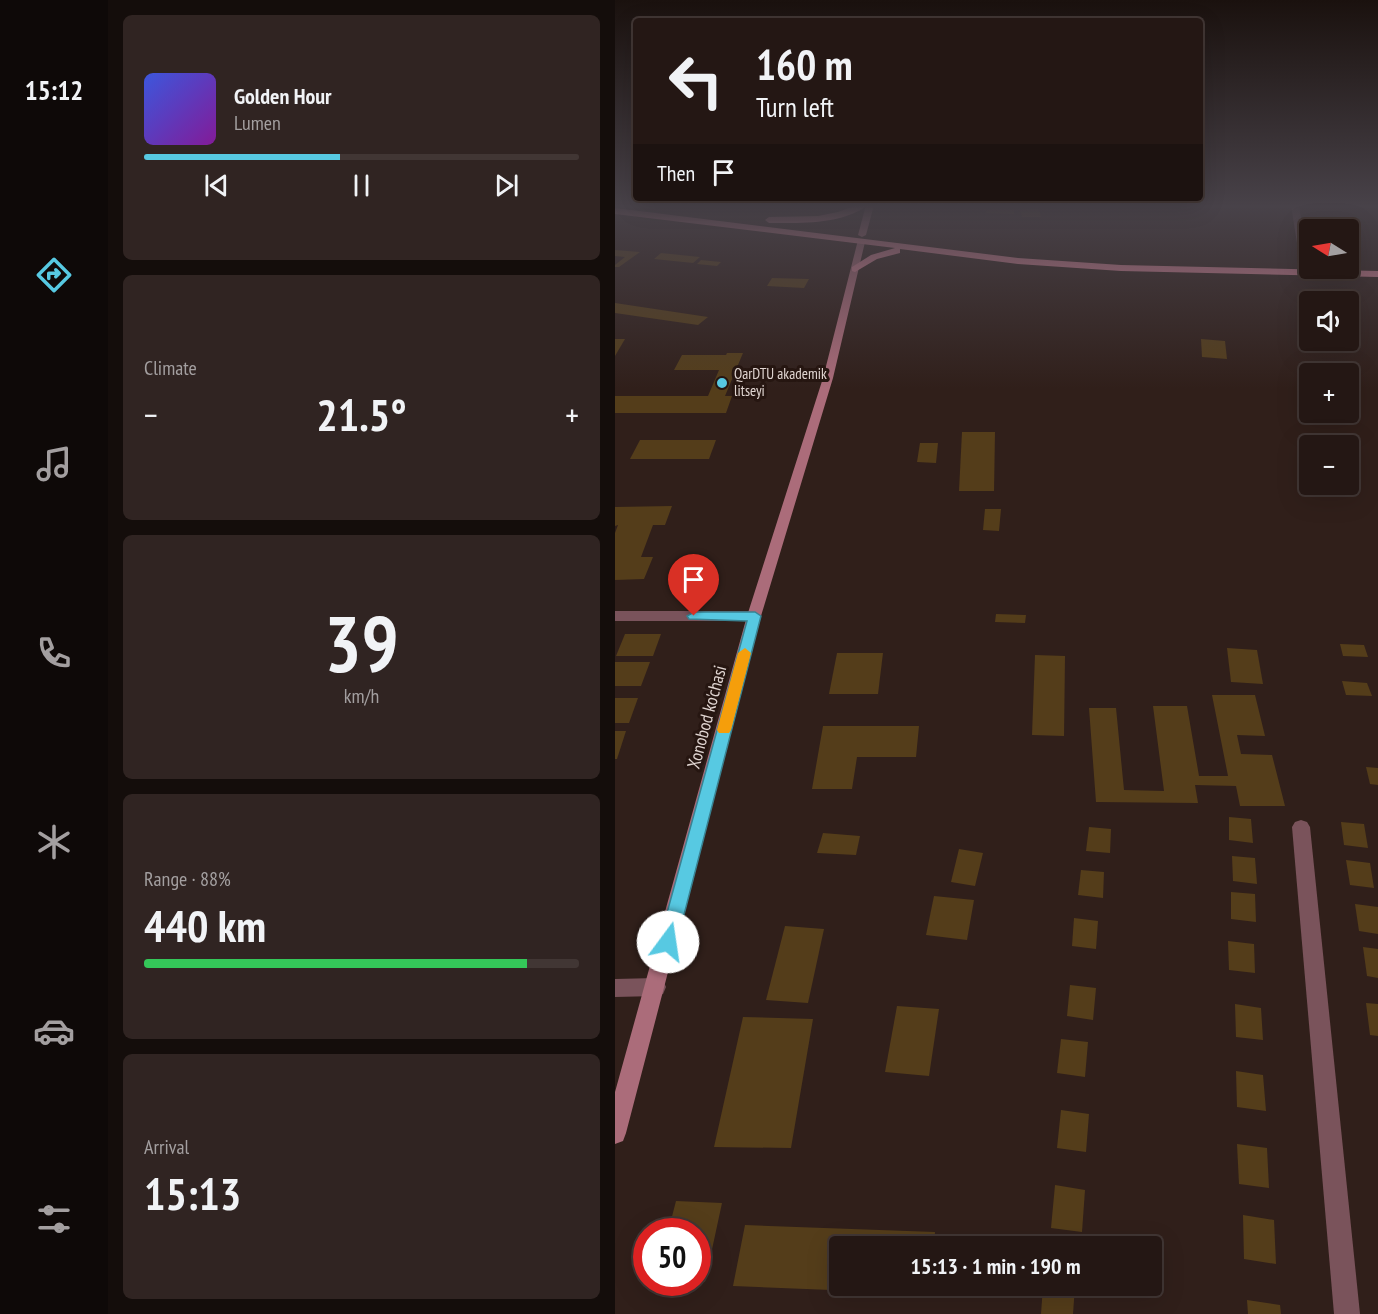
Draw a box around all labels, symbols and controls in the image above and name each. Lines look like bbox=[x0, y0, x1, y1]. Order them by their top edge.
text: 160 m bbox=[756, 37, 853, 92]
icon: left bbox=[657, 42, 735, 120]
text: 15:12 bbox=[25, 73, 83, 107]
text: Golden Hour bbox=[234, 82, 332, 110]
text: Turn left bbox=[756, 90, 834, 124]
text: Lumen bbox=[234, 110, 281, 136]
icon: arrive bbox=[707, 156, 740, 189]
text: Then bbox=[657, 159, 695, 187]
icon: previous bbox=[200, 169, 233, 202]
icon: pause bbox=[345, 169, 378, 202]
icon: next bbox=[490, 169, 523, 202]
north arrow bbox=[1299, 219, 1359, 279]
map controls bbox=[1299, 219, 1359, 495]
icon: directions bbox=[33, 254, 75, 296]
button: sound bbox=[1299, 291, 1359, 351]
text: Climate bbox=[144, 355, 197, 381]
button: + bbox=[1299, 363, 1359, 423]
place label: QarDTU akademik litseyi bbox=[734, 364, 827, 400]
marker: QarDTU akademik litseyi bbox=[715, 376, 729, 390]
text: 21.5° bbox=[316, 385, 407, 443]
text: − bbox=[144, 393, 158, 436]
text: + bbox=[565, 393, 579, 436]
button: − bbox=[1299, 435, 1359, 495]
icon: music bbox=[33, 443, 75, 485]
pin bbox=[668, 554, 719, 616]
icon: arrive bbox=[677, 563, 710, 596]
text: 39 bbox=[324, 593, 399, 694]
icon: phone bbox=[33, 632, 75, 674]
street label: Xonobod ko'chasi bbox=[682, 663, 731, 771]
text: km/h bbox=[344, 683, 379, 709]
icon: climate bbox=[33, 821, 75, 863]
text: Range · 88% bbox=[144, 866, 231, 892]
text: 440 km bbox=[144, 896, 266, 954]
position arrow bbox=[636, 910, 700, 974]
icon: car bbox=[33, 1010, 75, 1052]
text: Arrival bbox=[144, 1134, 189, 1160]
text: 15:13 bbox=[144, 1164, 241, 1222]
icon: filters bbox=[33, 1198, 75, 1240]
speed limit sign: 50 bbox=[633, 1218, 711, 1296]
text: 15:13 · 1 min · 190 m bbox=[910, 1252, 1081, 1280]

